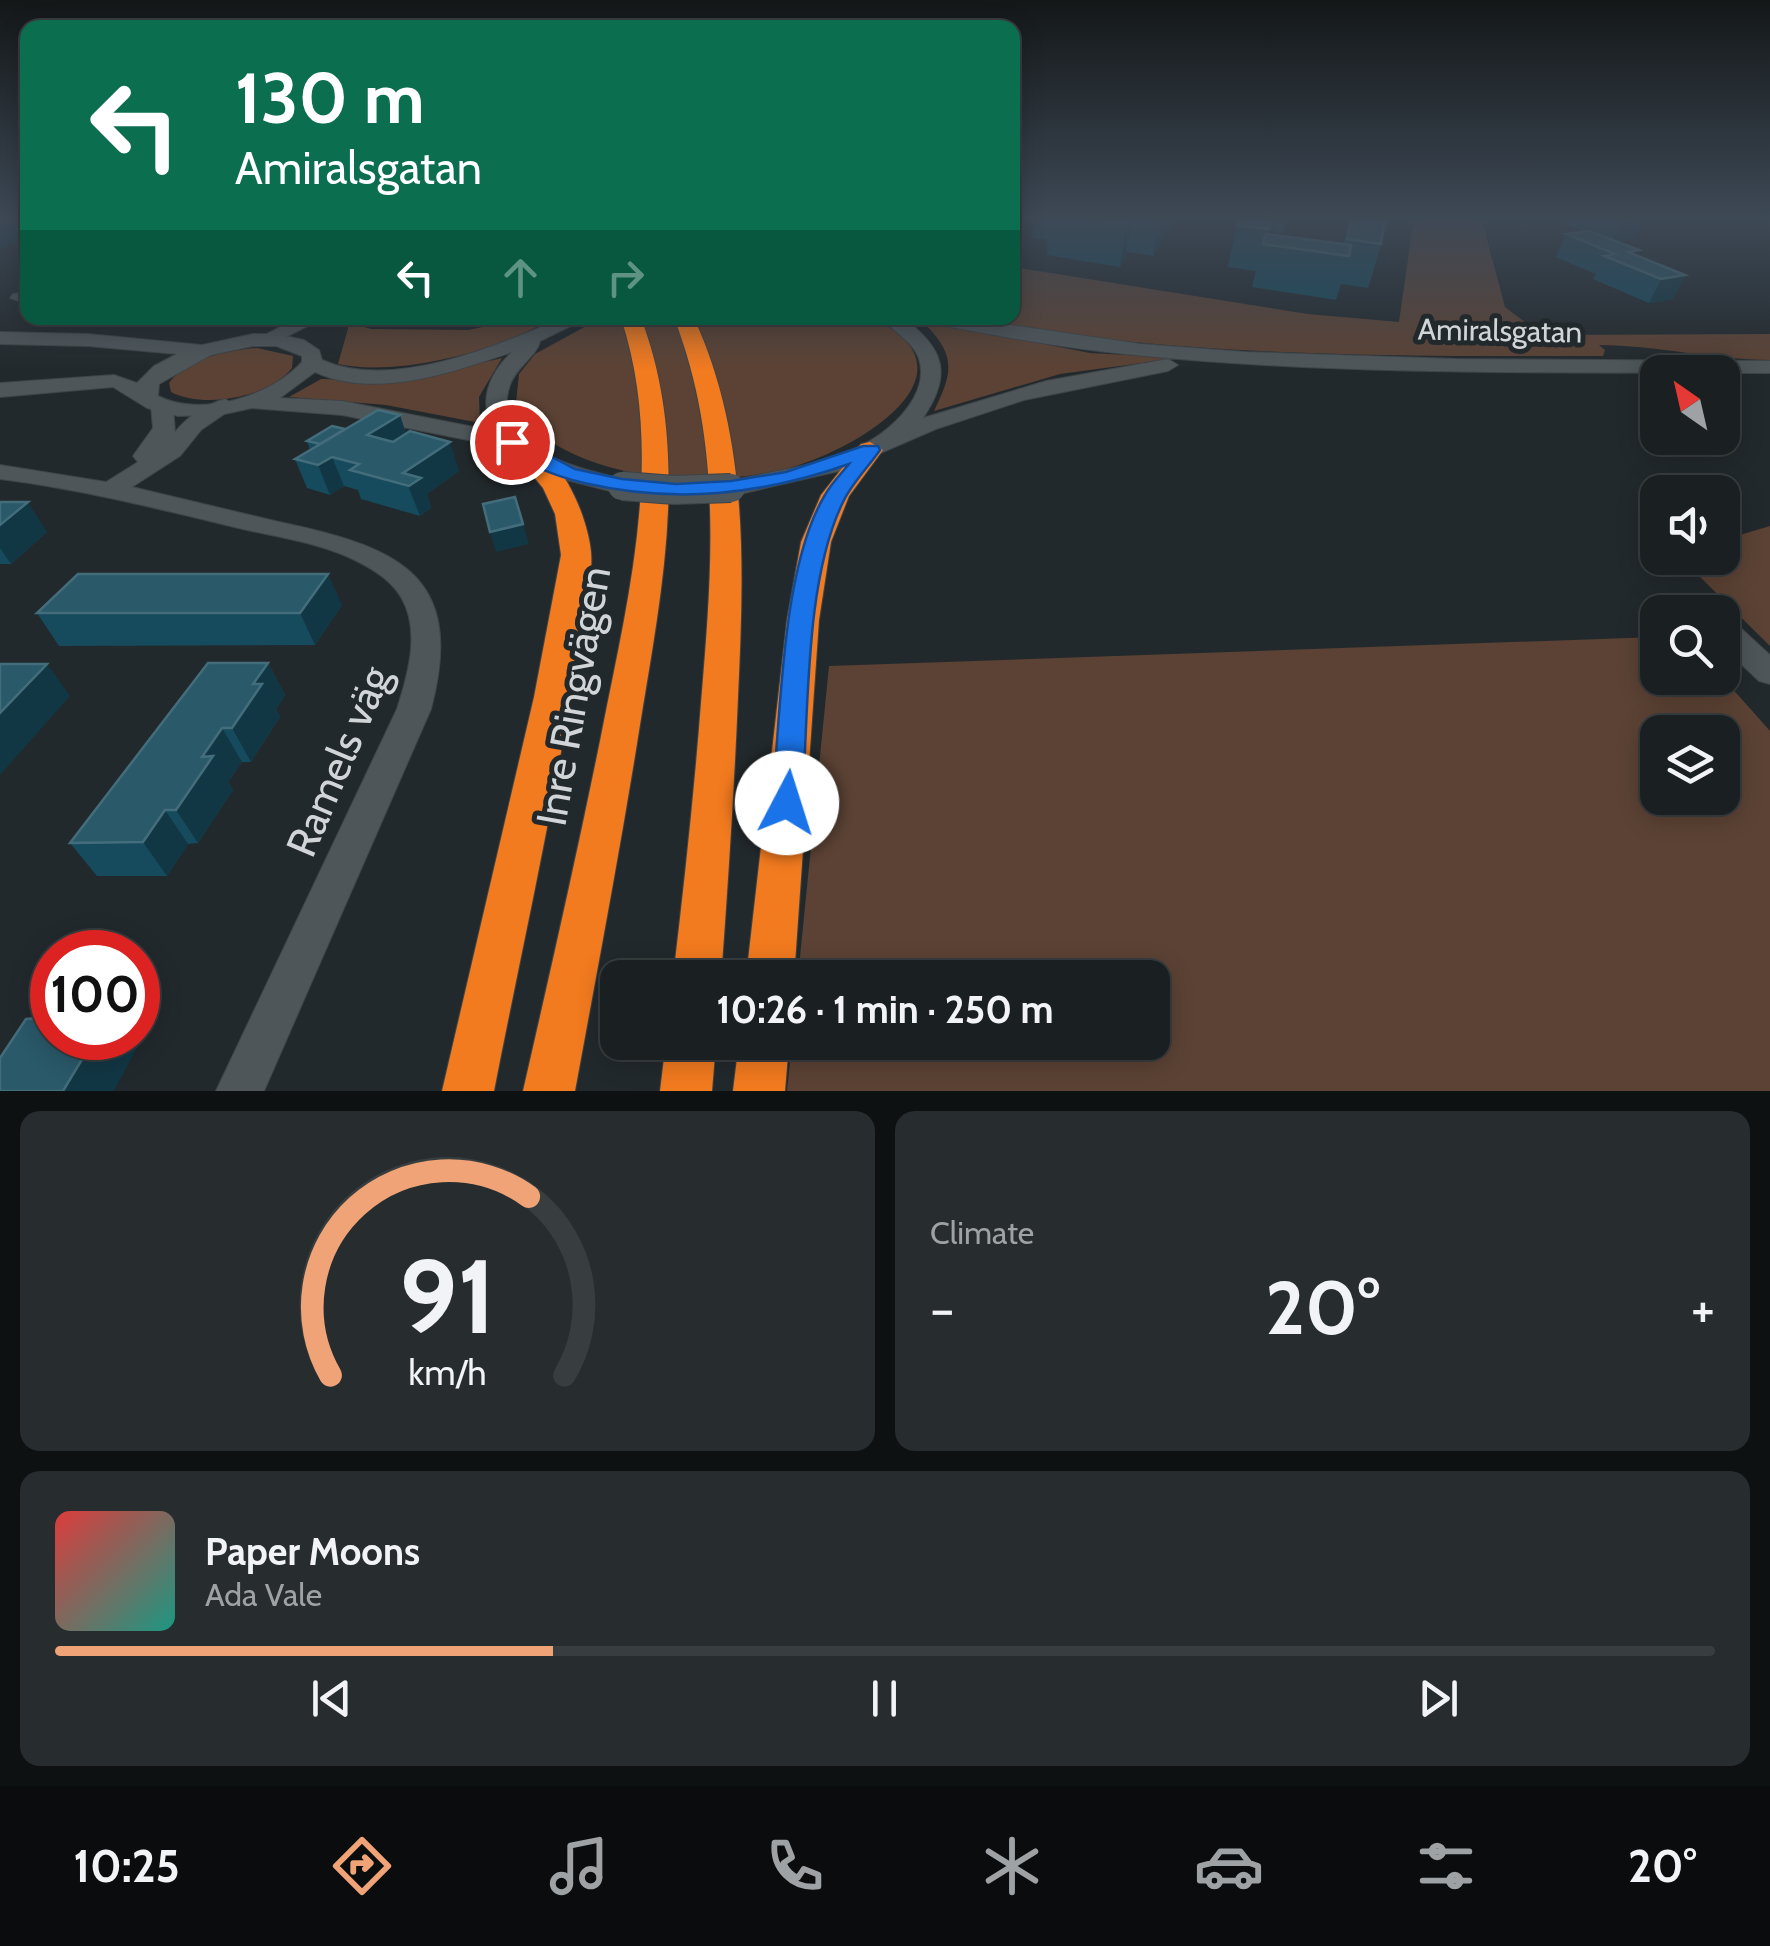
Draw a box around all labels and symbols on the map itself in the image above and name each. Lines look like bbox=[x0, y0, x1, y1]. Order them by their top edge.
street label: Amiralsgatan bbox=[1417, 311, 1583, 350]
north arrow bbox=[1640, 355, 1740, 455]
pin bbox=[470, 400, 555, 485]
street label: Inre Ringvägen bbox=[525, 562, 621, 830]
street label: Ramels väg bbox=[275, 657, 402, 864]
position arrow bbox=[735, 751, 839, 855]
speed limit sign: 100 bbox=[30, 930, 160, 1060]

